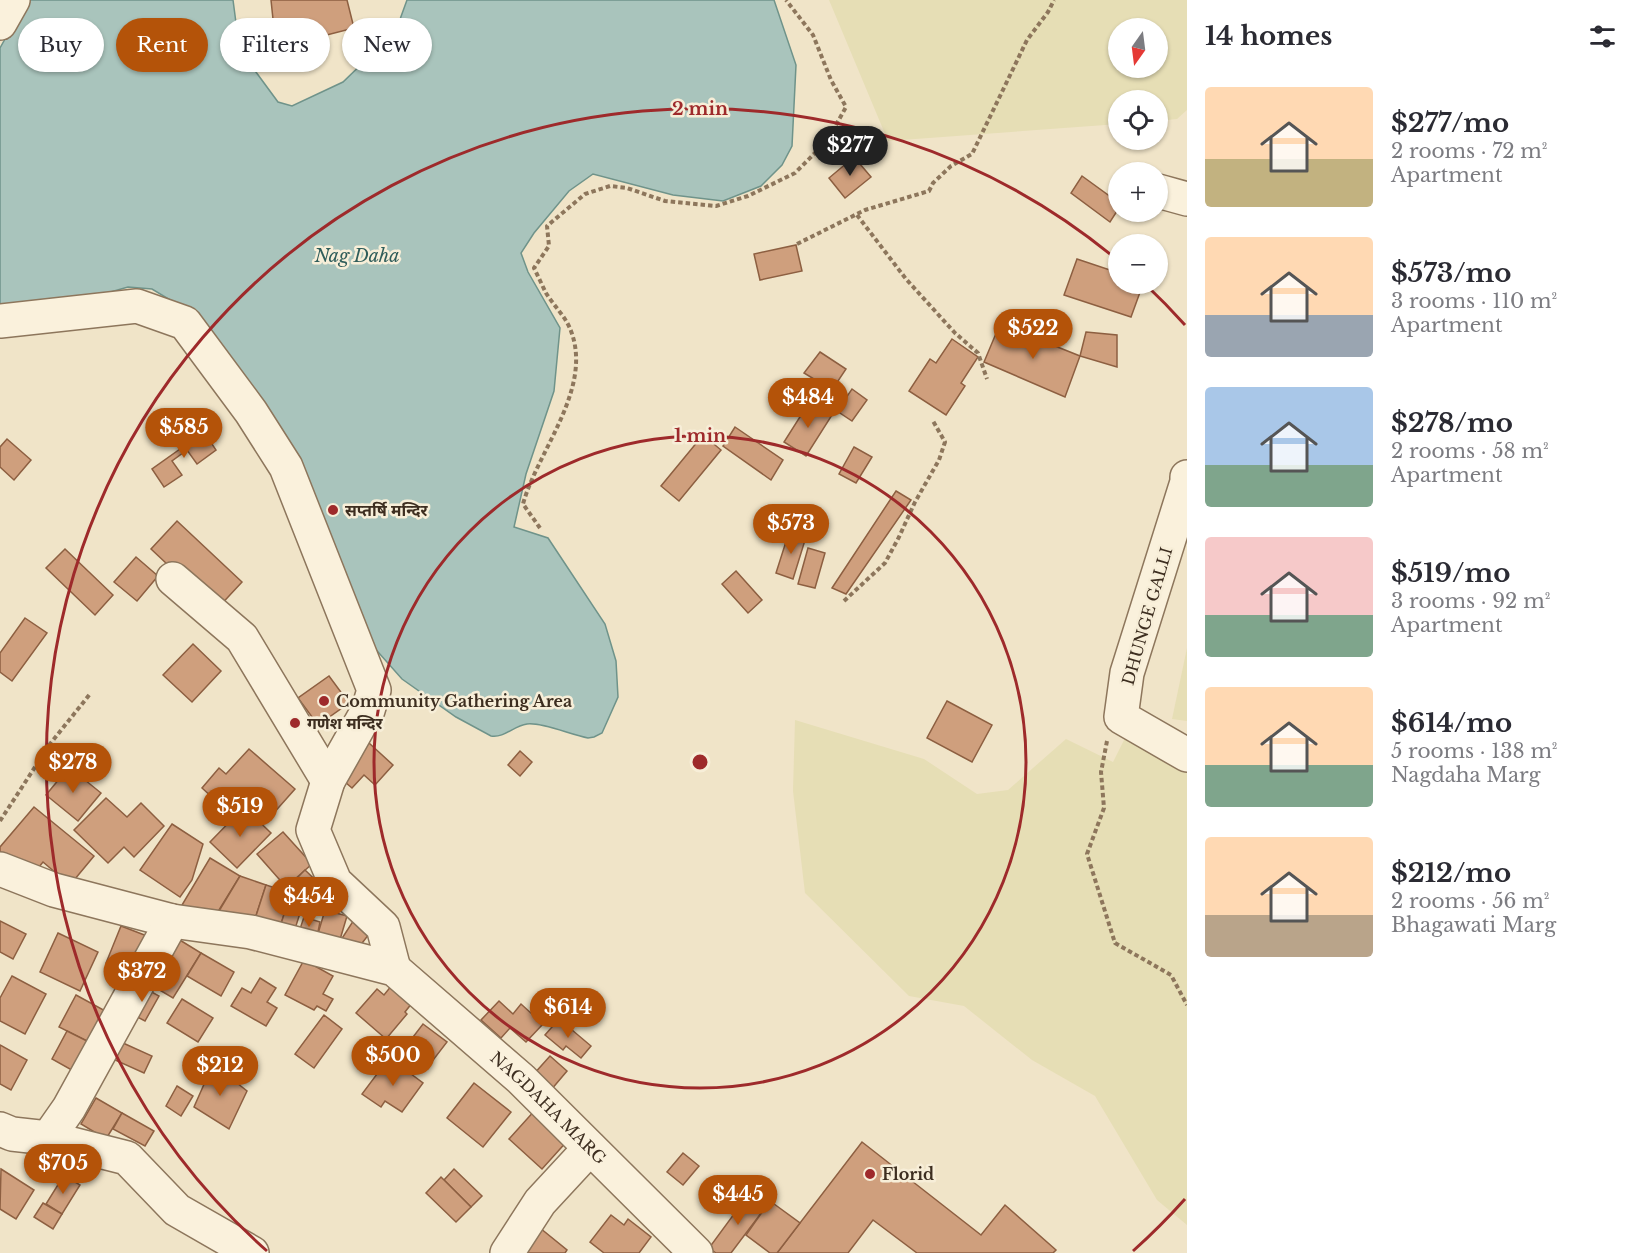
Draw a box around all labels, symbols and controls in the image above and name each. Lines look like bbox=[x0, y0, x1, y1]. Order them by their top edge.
chip: Buy bbox=[18, 18, 104, 72]
chip: Rent bbox=[116, 18, 208, 72]
chip: Filters bbox=[220, 18, 330, 72]
chip: New bbox=[342, 18, 432, 72]
north arrow bbox=[1108, 18, 1168, 78]
map controls bbox=[1108, 18, 1168, 294]
text: 14 homes bbox=[1205, 20, 1332, 52]
icon: filters bbox=[1586, 20, 1619, 53]
button: locate bbox=[1108, 90, 1168, 150]
text: 2 min bbox=[672, 98, 728, 120]
text: $277/mo bbox=[1391, 107, 1509, 139]
icon: home bbox=[1253, 111, 1325, 183]
pin: $277 bbox=[814, 126, 886, 177]
text: $277 bbox=[827, 133, 873, 157]
text: 2 rooms · 72 m² bbox=[1391, 139, 1548, 163]
button: + bbox=[1108, 162, 1168, 222]
text: Apartment bbox=[1391, 163, 1502, 187]
button: − bbox=[1108, 234, 1168, 294]
water label: Nag Daha bbox=[313, 245, 400, 267]
text: $573/mo bbox=[1391, 257, 1512, 289]
icon: home bbox=[1253, 261, 1325, 333]
text: 3 rooms · 110 m² bbox=[1391, 289, 1557, 313]
pin: $522 bbox=[997, 309, 1069, 360]
text: Apartment bbox=[1391, 313, 1502, 337]
text: $522 bbox=[1008, 316, 1058, 340]
pin: $484 bbox=[772, 378, 844, 429]
text: $484 bbox=[782, 385, 834, 409]
text: $278/mo bbox=[1391, 407, 1513, 439]
pin: $585 bbox=[148, 408, 220, 459]
icon: home bbox=[1253, 411, 1325, 483]
text: $585 bbox=[159, 415, 209, 439]
text: 1 min bbox=[674, 425, 726, 447]
text: 2 rooms · 58 m² bbox=[1391, 439, 1549, 463]
text: Apartment bbox=[1391, 463, 1502, 487]
place label: सप्तर्षि मन्दिर bbox=[345, 500, 428, 520]
marker: सप्तर्षि मन्दिर bbox=[326, 503, 340, 517]
pin: $573 bbox=[755, 504, 827, 555]
text: $573 bbox=[767, 511, 815, 535]
street label: DHUNGE GALLI bbox=[1118, 545, 1176, 687]
text: $519/mo bbox=[1391, 557, 1510, 589]
icon: home bbox=[1253, 561, 1325, 633]
text: 3 rooms · 92 m² bbox=[1391, 589, 1550, 613]
text: Apartment bbox=[1391, 613, 1502, 637]
place label: Community Gathering Area bbox=[336, 691, 572, 711]
marker: Community Gathering Area bbox=[317, 694, 331, 708]
text: $614/mo bbox=[1391, 707, 1512, 739]
icon: home bbox=[1253, 711, 1325, 783]
place label: गणेश मन्दिर bbox=[307, 713, 384, 733]
marker: गणेश मन्दिर bbox=[288, 716, 302, 730]
text: 5 rooms · 138 m² bbox=[1391, 739, 1558, 763]
pin: $278 bbox=[37, 743, 109, 794]
text: $278 bbox=[49, 750, 97, 774]
centre of rings bbox=[690, 752, 710, 772]
text: Nagdaha Marg bbox=[1391, 763, 1541, 787]
pin: $519 bbox=[204, 787, 276, 838]
text: $519 bbox=[217, 794, 263, 818]
text: $212/mo bbox=[1391, 857, 1511, 889]
icon: home bbox=[1253, 861, 1325, 933]
pin: $454 bbox=[273, 877, 345, 928]
text: $454 bbox=[283, 884, 335, 908]
text: 2 rooms · 56 m² bbox=[1391, 889, 1549, 913]
text: Bhagawati Marg bbox=[1391, 913, 1556, 937]
pin: $372 bbox=[106, 952, 178, 1003]
text: $372 bbox=[118, 959, 166, 983]
pin: $614 bbox=[532, 988, 604, 1039]
text: $614 bbox=[544, 995, 592, 1019]
pin: $500 bbox=[357, 1036, 429, 1087]
text: $500 bbox=[366, 1043, 420, 1067]
pin: $212 bbox=[184, 1046, 256, 1097]
street label: NAGDAHA MARG bbox=[486, 1047, 611, 1168]
text: $212 bbox=[196, 1053, 244, 1077]
pin: $705 bbox=[27, 1144, 99, 1195]
text: $705 bbox=[38, 1151, 88, 1175]
place label: Florid bbox=[882, 1164, 934, 1184]
marker: Florid bbox=[863, 1167, 877, 1181]
pin: $445 bbox=[702, 1175, 774, 1226]
text: $445 bbox=[712, 1182, 764, 1206]

